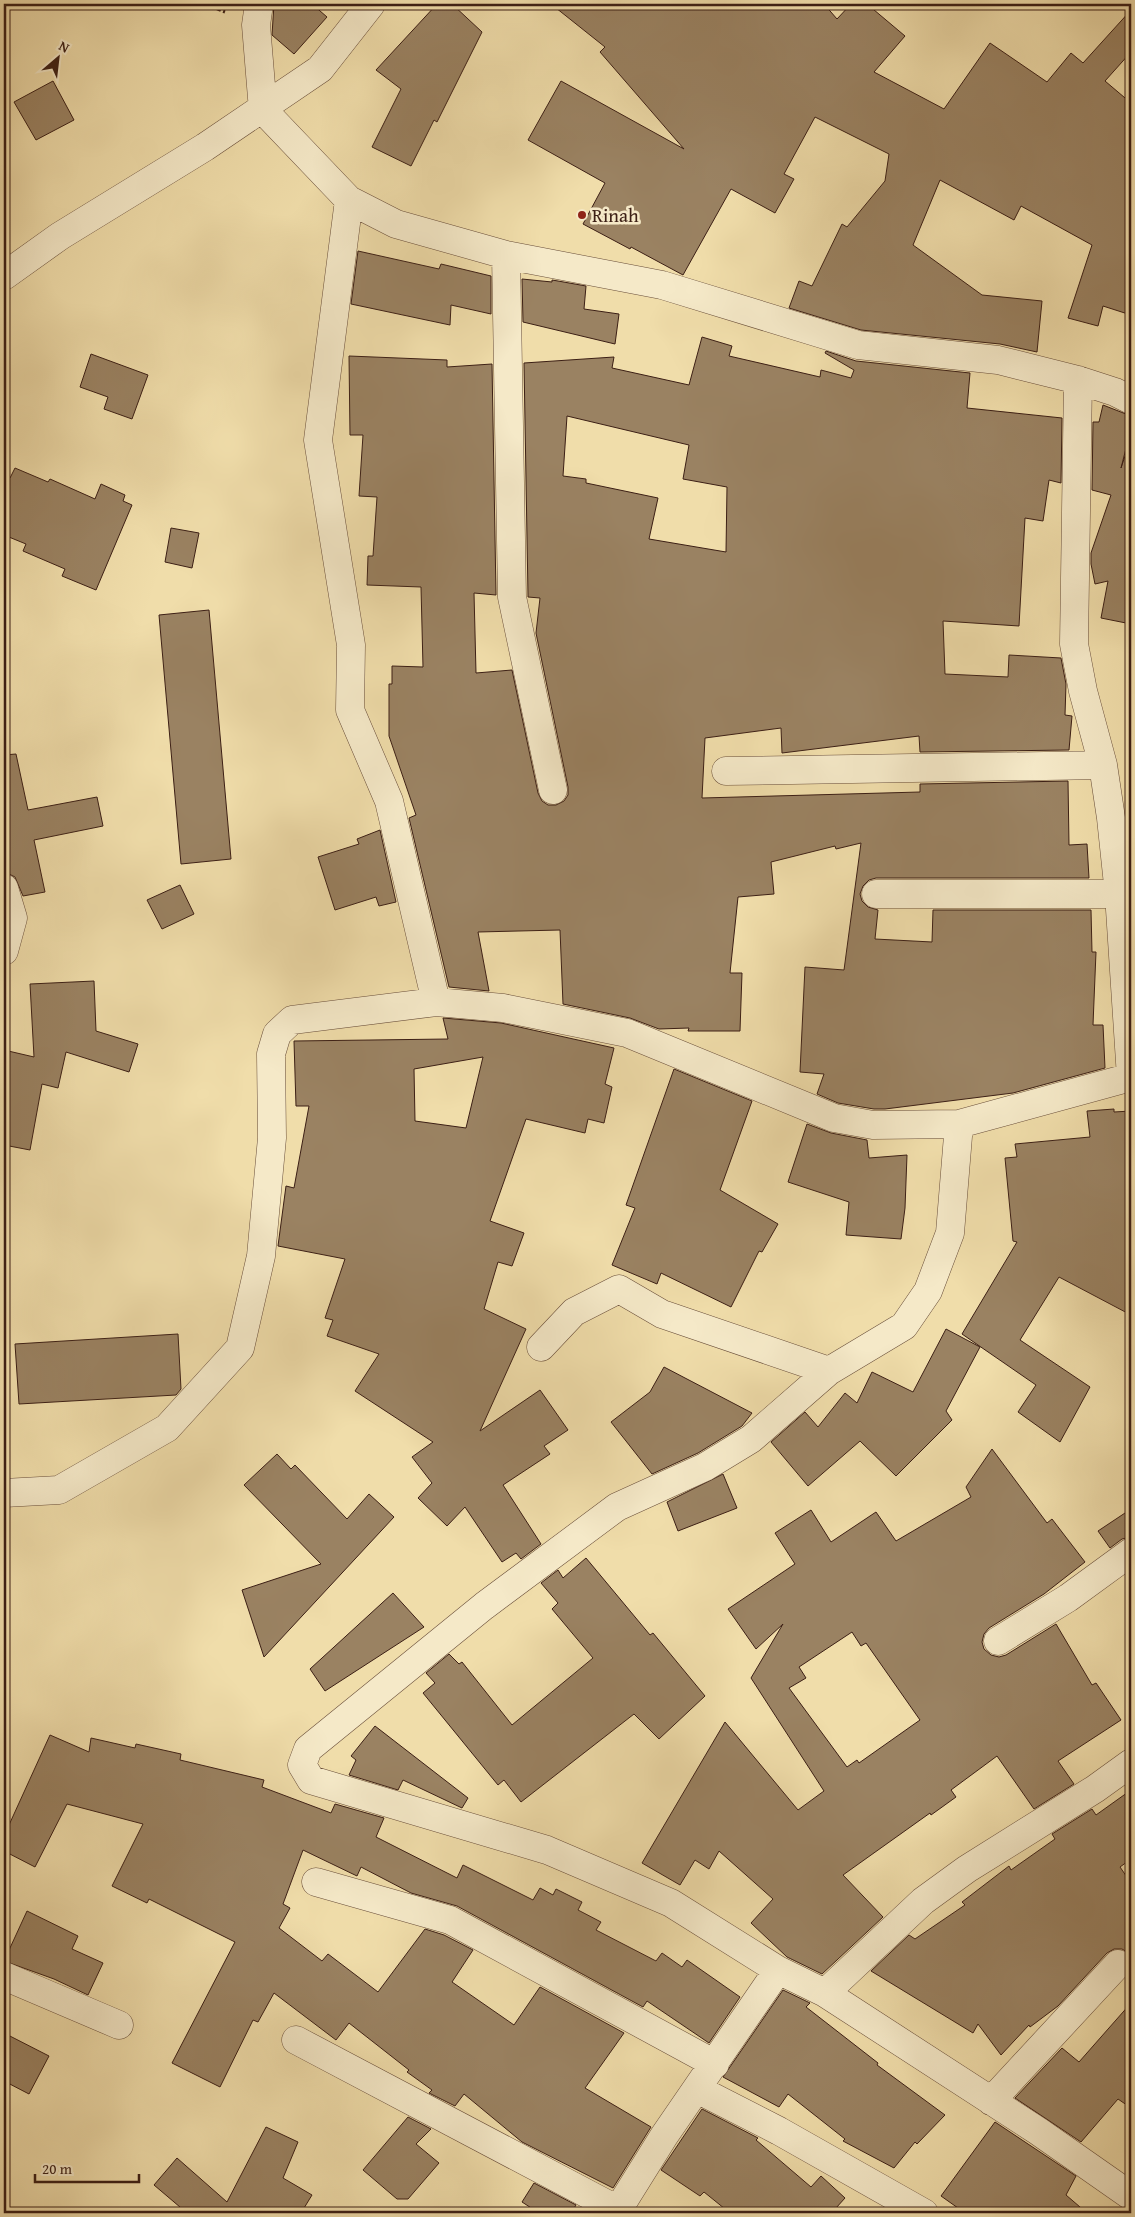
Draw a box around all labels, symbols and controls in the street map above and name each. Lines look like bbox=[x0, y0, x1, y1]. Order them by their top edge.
north arrow bbox=[32, 32, 82, 82]
text: N bbox=[55, 35, 73, 58]
place label: Rinah bbox=[592, 201, 639, 229]
marker: Rinah bbox=[576, 209, 588, 221]
scale bar bbox=[35, 2152, 139, 2184]
text: 20 m bbox=[42, 2158, 73, 2179]

